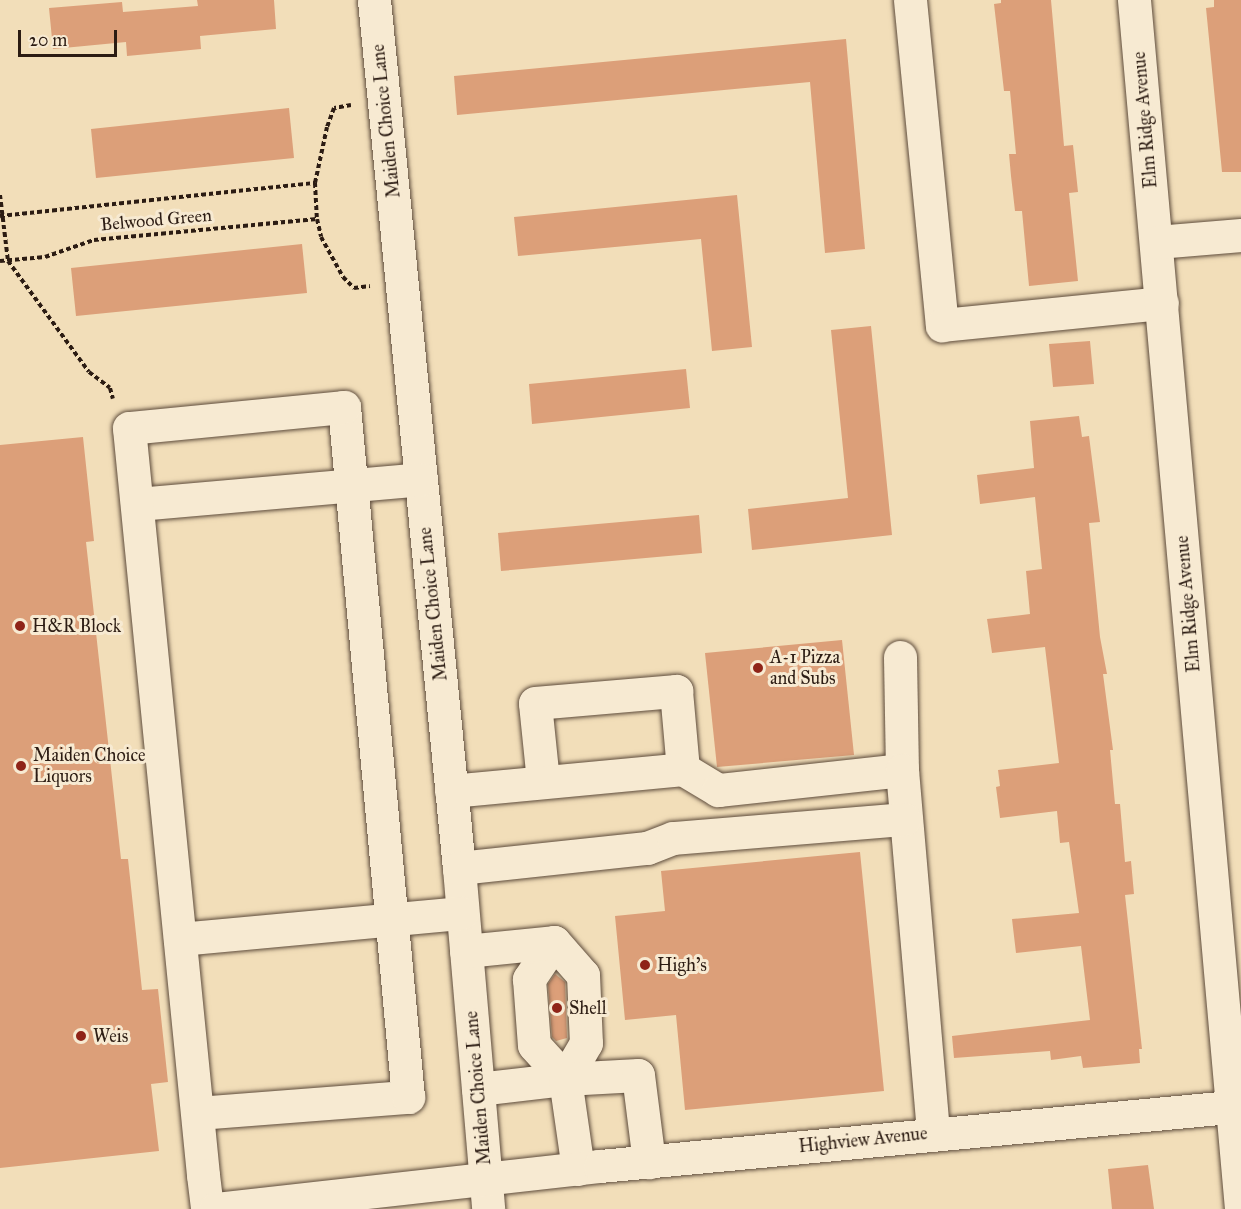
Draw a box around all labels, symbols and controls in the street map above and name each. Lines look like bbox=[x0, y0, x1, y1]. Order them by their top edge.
scale bar bbox=[21, 18, 120, 56]
text: 20 m bbox=[29, 29, 67, 51]
street label: Maiden Choice Lane bbox=[367, 43, 405, 199]
street label: Elm Ridge Avenue bbox=[1128, 51, 1162, 189]
street label: Belwood Green bbox=[99, 204, 213, 236]
street label: Maiden Choice Lane bbox=[414, 526, 452, 682]
street label: Elm Ridge Avenue bbox=[1171, 535, 1205, 673]
place label: H&R Block bbox=[32, 615, 121, 637]
marker: H&R Block bbox=[13, 619, 27, 633]
place label: A-1 Pizza and Subs bbox=[770, 647, 840, 690]
marker: A-1 Pizza and Subs bbox=[751, 661, 765, 675]
place label: Maiden Choice Liquors bbox=[33, 745, 146, 788]
marker: Maiden Choice Liquors bbox=[14, 759, 28, 773]
place label: High's bbox=[657, 954, 707, 976]
marker: High's bbox=[638, 958, 652, 972]
place label: Shell bbox=[569, 997, 607, 1019]
marker: Shell bbox=[550, 1001, 564, 1015]
street label: Maiden Choice Lane bbox=[461, 1010, 495, 1166]
place label: Weis bbox=[93, 1025, 128, 1047]
marker: Weis bbox=[74, 1029, 88, 1043]
street label: Highview Avenue bbox=[798, 1122, 928, 1158]

